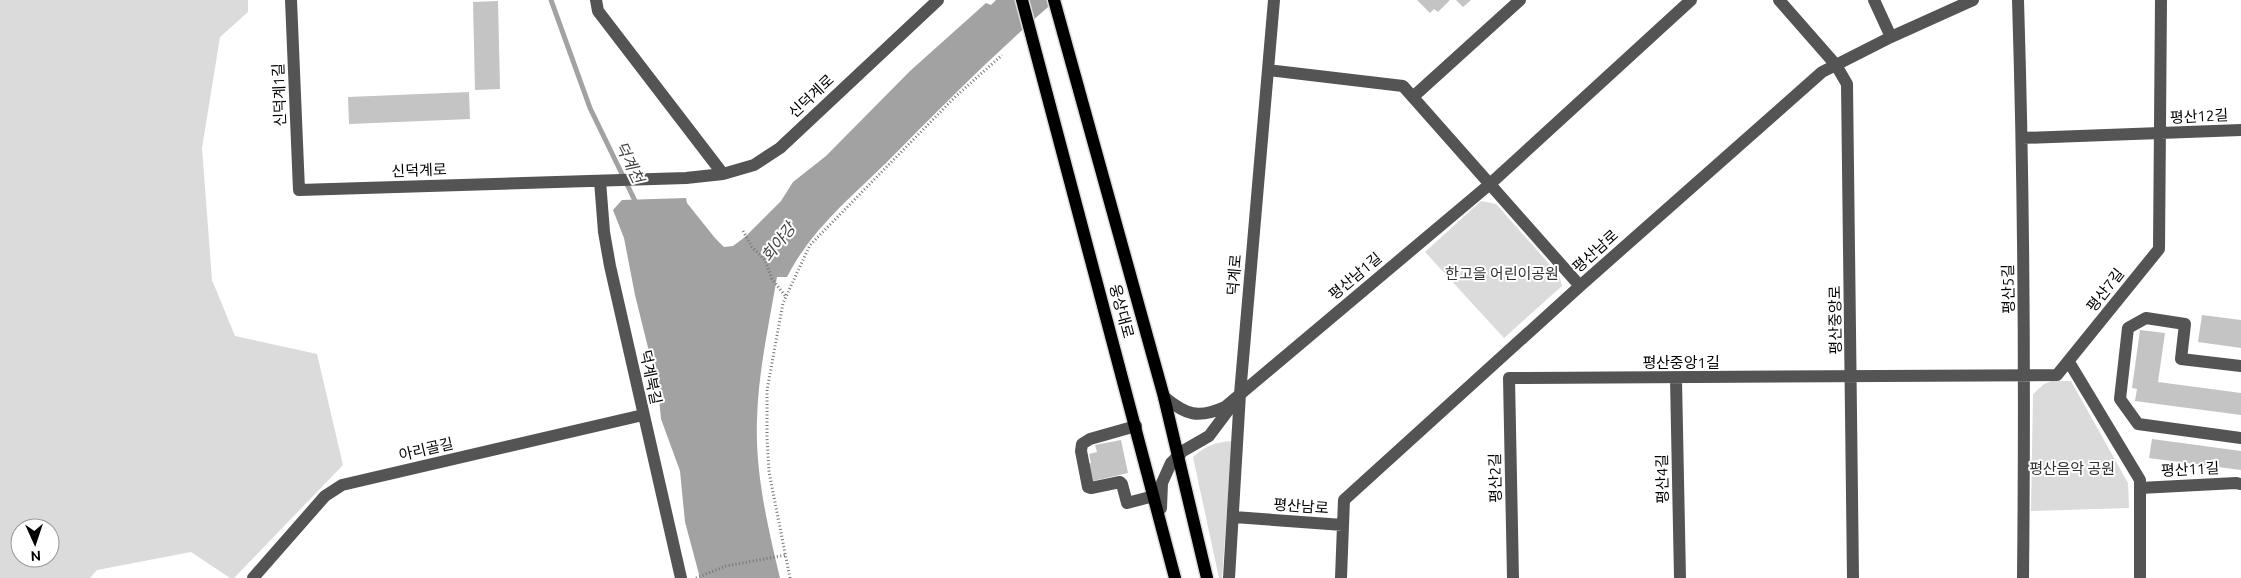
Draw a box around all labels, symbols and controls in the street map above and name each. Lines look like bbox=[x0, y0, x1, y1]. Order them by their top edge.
street label: 신덕계1길 bbox=[269, 63, 289, 127]
street label: 신덕계로 bbox=[785, 71, 837, 121]
street label: 평산12길 bbox=[2169, 106, 2229, 126]
water label: 덕계천 bbox=[612, 138, 649, 188]
street label: 신덕계로 bbox=[391, 161, 447, 179]
water label: 회야강 bbox=[757, 217, 800, 265]
street label: 평산남로 bbox=[1569, 226, 1621, 276]
street label: 평산남1길 bbox=[1325, 249, 1385, 303]
street label: 덕계로 bbox=[1224, 254, 1244, 296]
street label: 평산5길 bbox=[1999, 264, 2017, 314]
park label: 한고을 어린이공원 bbox=[1445, 265, 1559, 282]
street label: 평산7길 bbox=[2083, 265, 2127, 315]
street label: 웅상대로 bbox=[1107, 282, 1137, 340]
street label: 평산중앙로 bbox=[1826, 285, 1844, 355]
street label: 덕계북길 bbox=[637, 348, 665, 406]
street label: 평산중앙1길 bbox=[1642, 354, 1720, 371]
street label: 아리골길 bbox=[397, 435, 455, 463]
street label: 평산2길 bbox=[1486, 453, 1504, 503]
street label: 평산4길 bbox=[1653, 454, 1671, 504]
street label: 평산11길 bbox=[2160, 459, 2220, 479]
park label: 평산음악 공원 bbox=[2029, 460, 2115, 477]
street label: 평산남로 bbox=[1273, 496, 1329, 516]
north arrow bbox=[10, 518, 60, 568]
text: N bbox=[30, 548, 41, 564]

